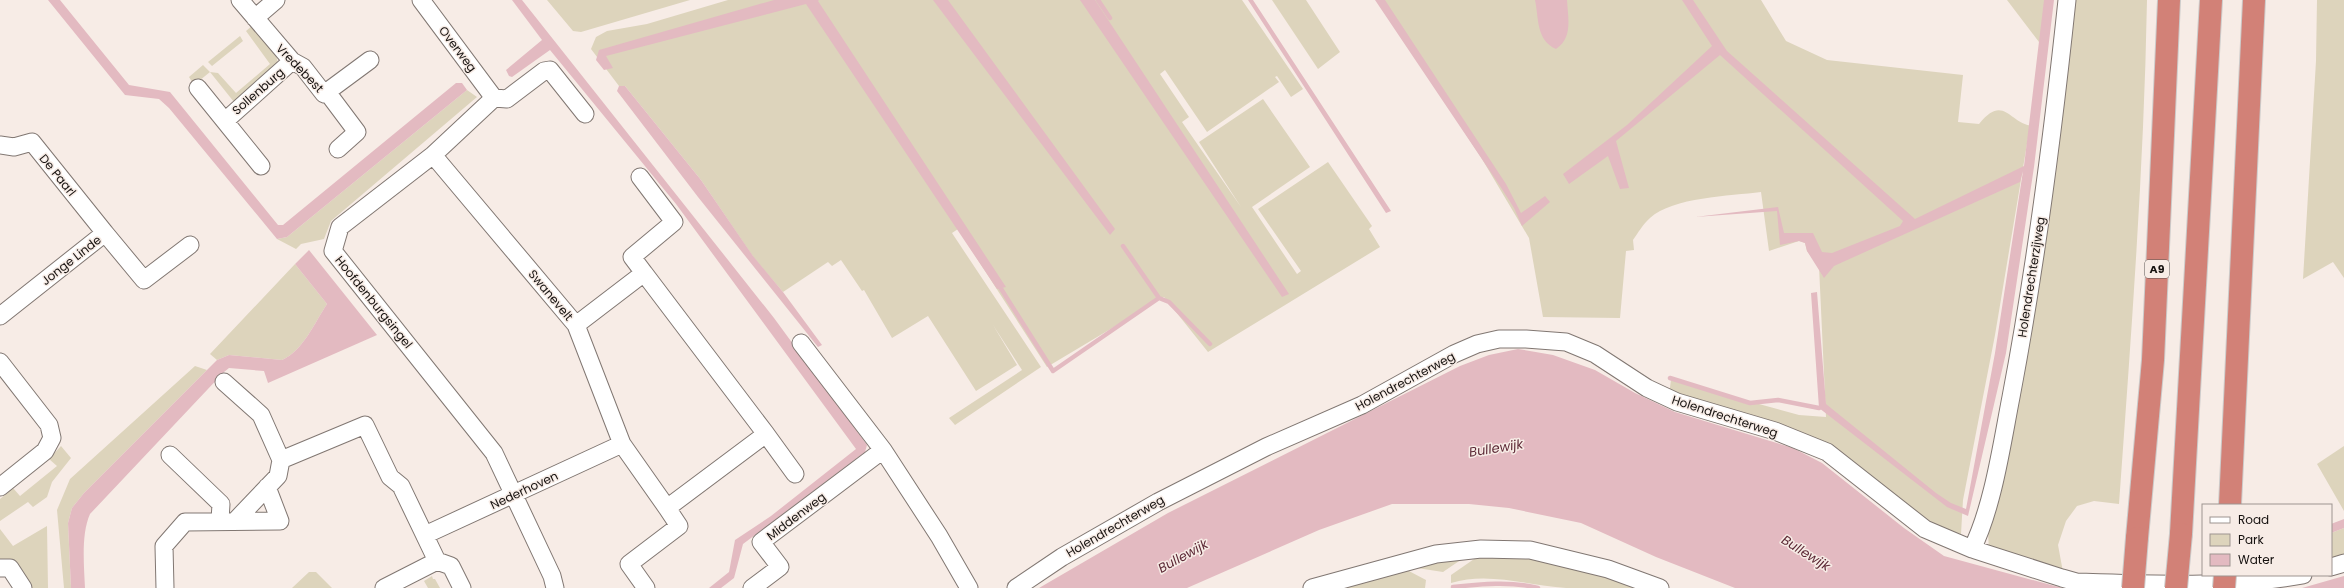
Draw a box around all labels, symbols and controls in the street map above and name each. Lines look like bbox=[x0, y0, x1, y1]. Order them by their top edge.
street label: Overweg bbox=[435, 23, 481, 75]
street label: Vredebest bbox=[272, 40, 328, 96]
street label: Sollenburg bbox=[228, 64, 288, 118]
street label: De Paarl bbox=[36, 150, 80, 200]
street label: Holendrechterzijweg bbox=[2013, 215, 2049, 339]
street label: Jonge Linde bbox=[37, 231, 105, 289]
street label: Hoofdenburgsingel bbox=[331, 252, 417, 352]
road number: A9 bbox=[2145, 260, 2169, 278]
street label: Swanevelt bbox=[525, 266, 577, 324]
street label: Holendrechterweg bbox=[1352, 348, 1458, 414]
street label: Holendrechterweg bbox=[1670, 391, 1780, 441]
water label: Bullewijk bbox=[1468, 434, 1526, 462]
street label: Nederhoven bbox=[487, 467, 561, 513]
street label: Middenweg bbox=[763, 488, 829, 544]
street label: Holendrechterweg bbox=[1063, 491, 1167, 561]
legend bbox=[2202, 504, 2332, 576]
text: Road bbox=[2238, 511, 2269, 528]
water label: Bullewijk bbox=[1778, 530, 1835, 576]
text: Park bbox=[2238, 531, 2265, 548]
water label: Bullewijk bbox=[1155, 534, 1213, 578]
text: Water bbox=[2238, 551, 2275, 568]

